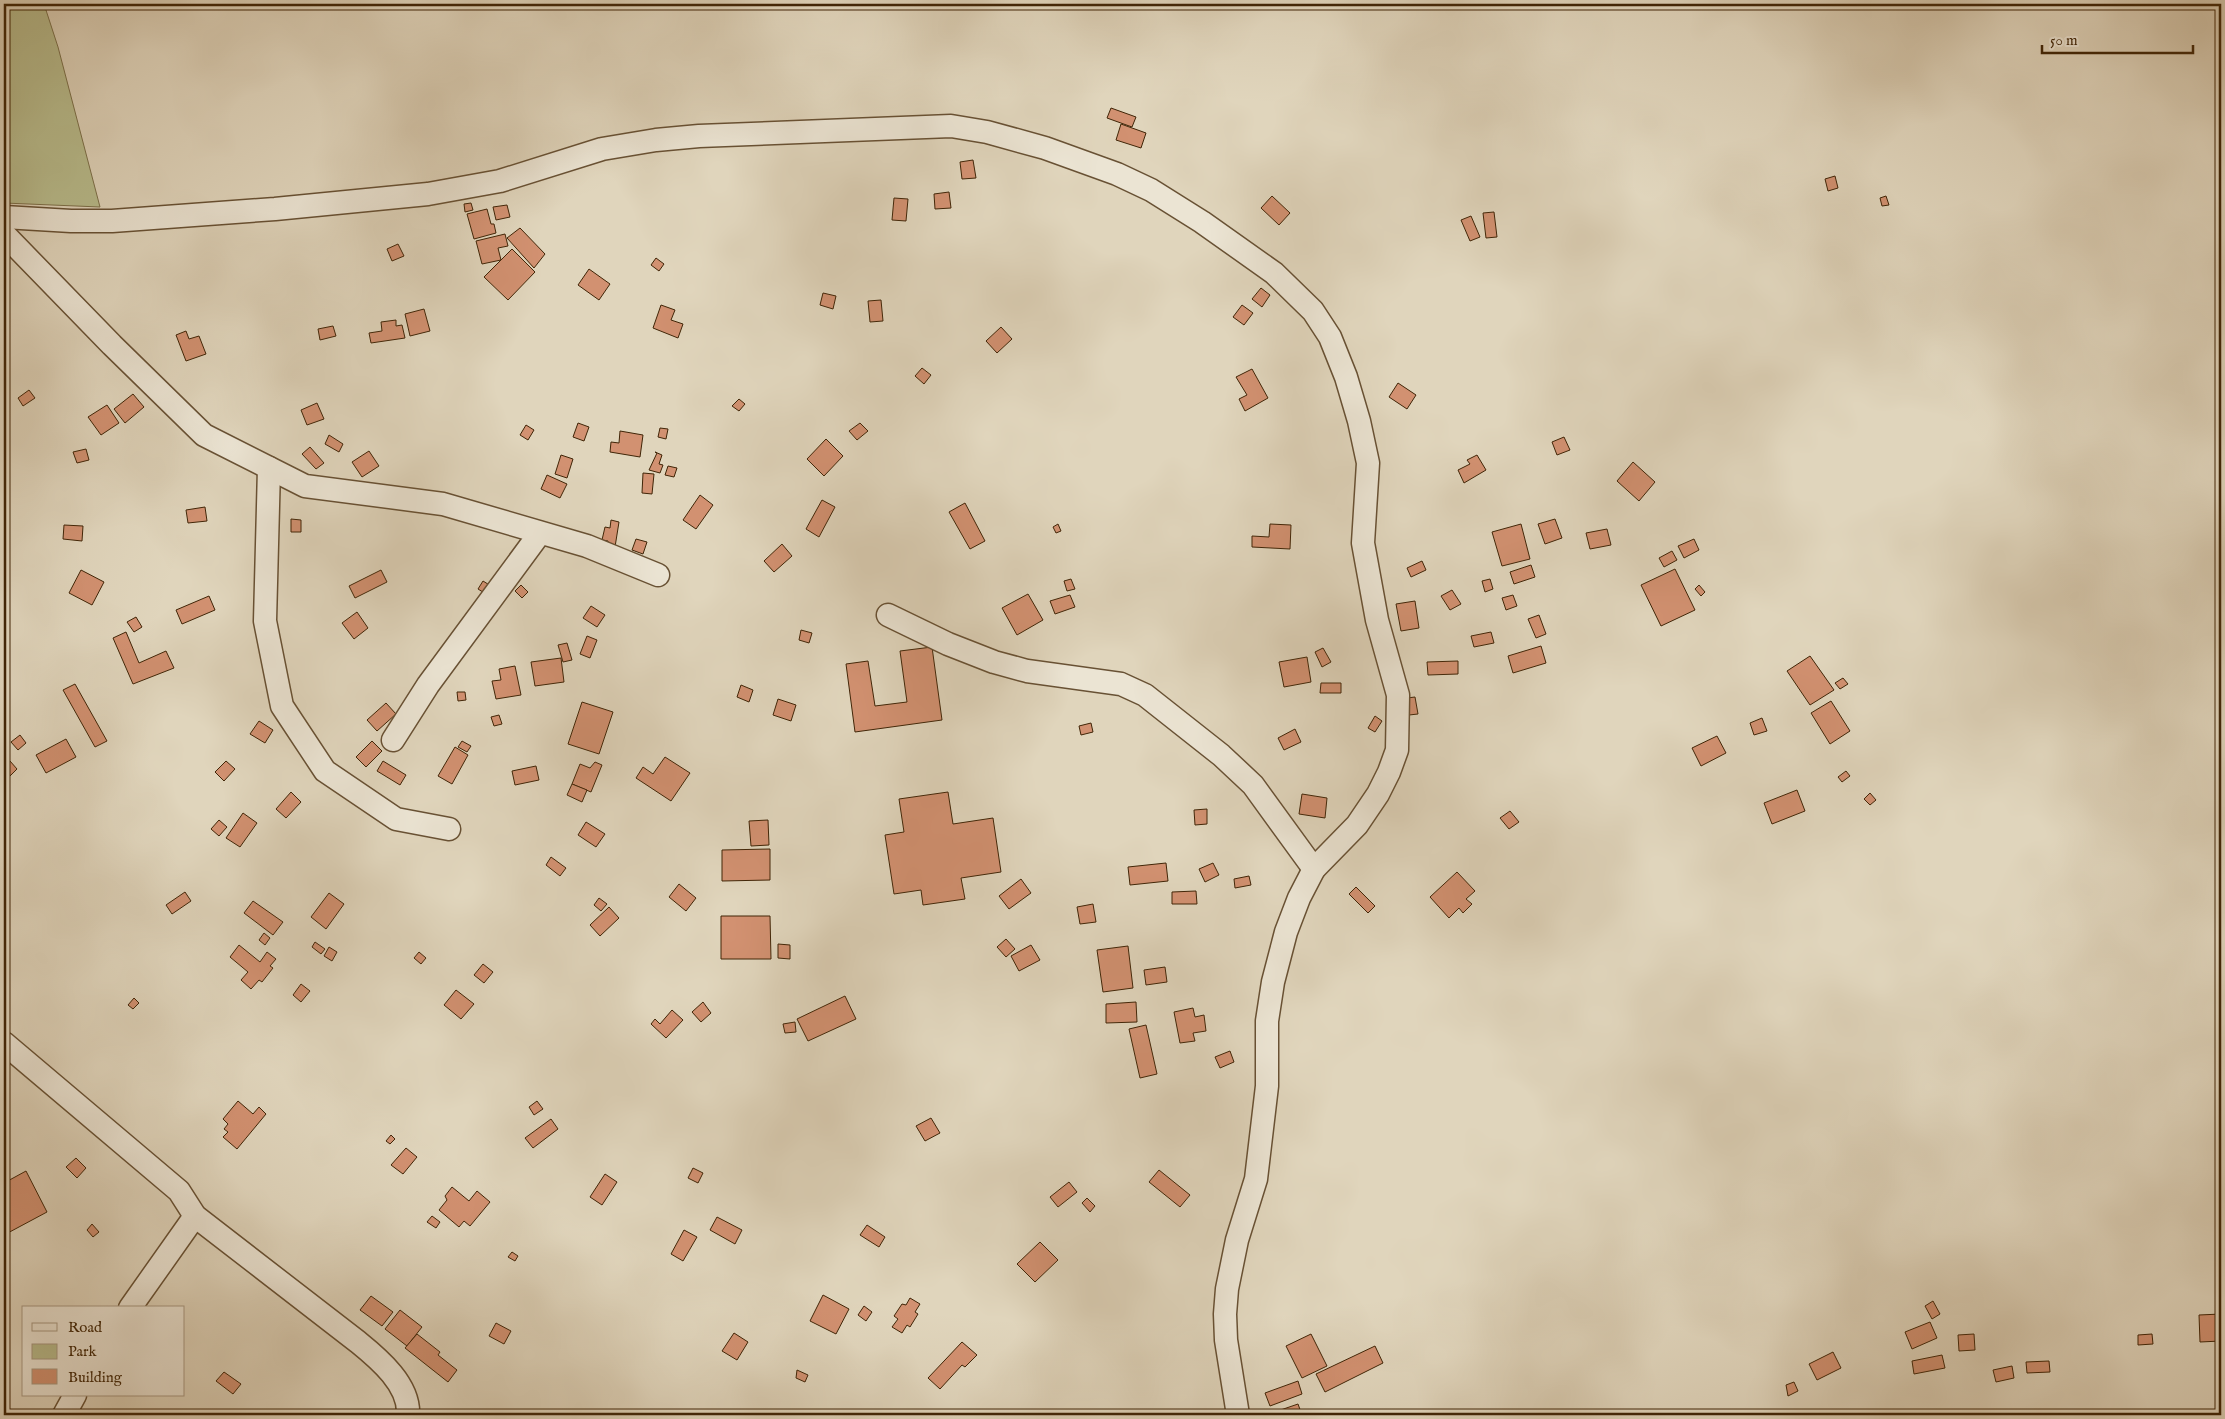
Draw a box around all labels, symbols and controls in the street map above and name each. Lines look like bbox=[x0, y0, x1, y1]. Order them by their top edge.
scale bar bbox=[2042, 22, 2194, 54]
text: 50 m bbox=[2050, 31, 2078, 50]
legend bbox=[22, 1306, 185, 1396]
text: Road bbox=[68, 1318, 103, 1337]
text: Park bbox=[68, 1342, 98, 1361]
text: Building bbox=[68, 1368, 123, 1387]

